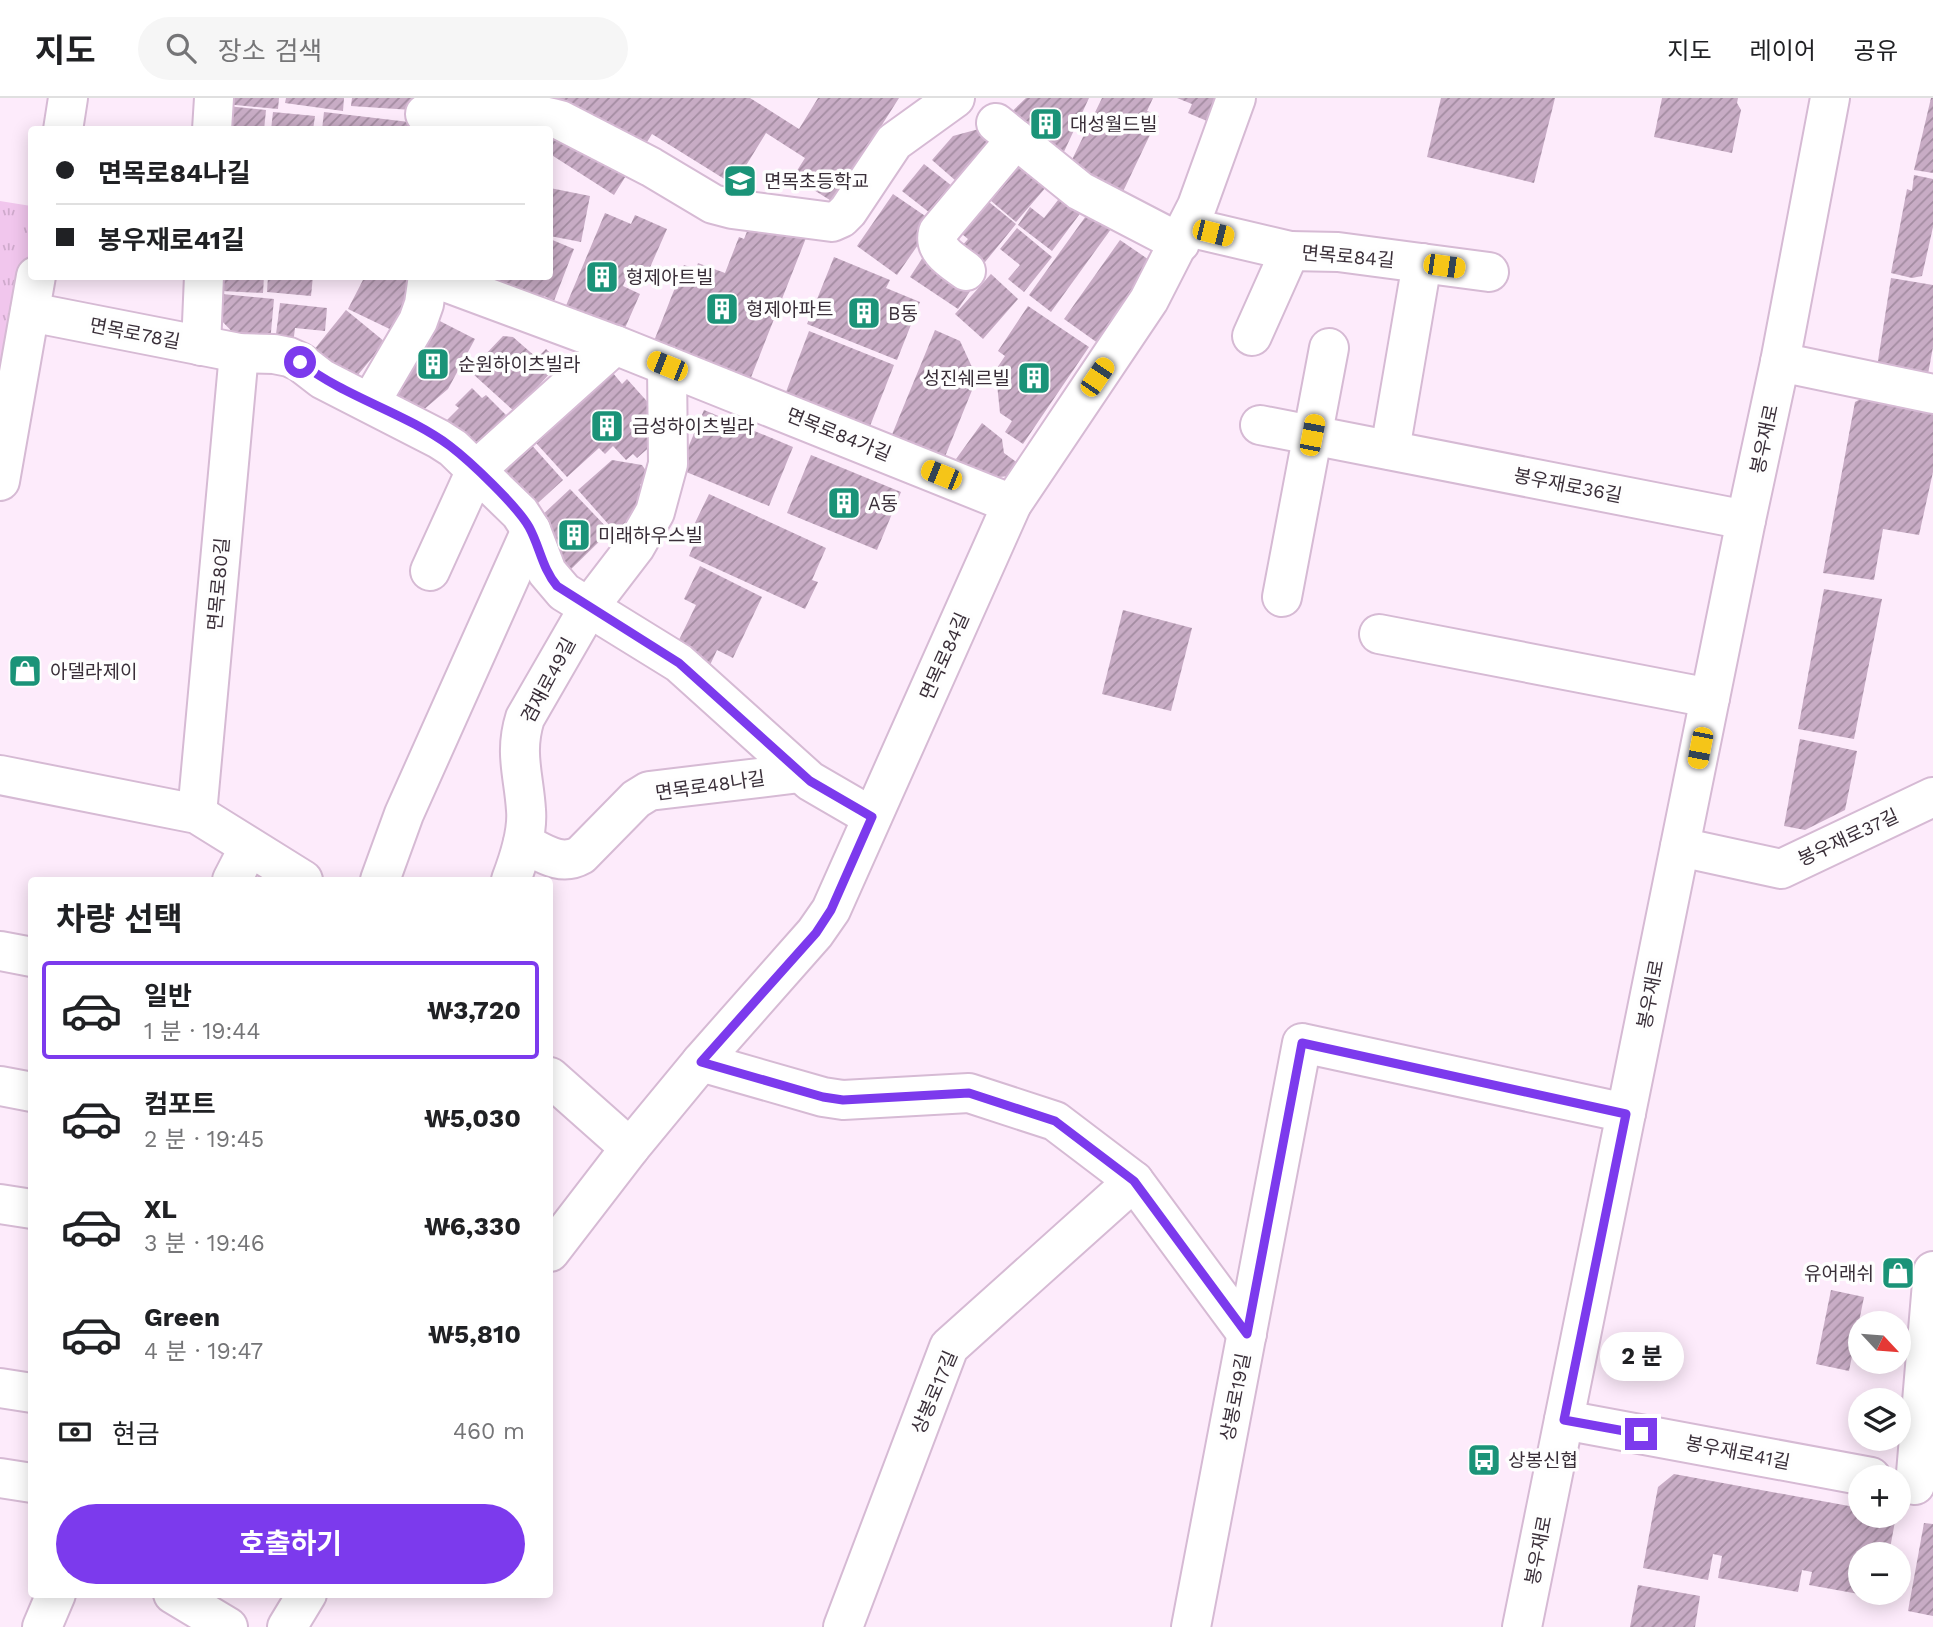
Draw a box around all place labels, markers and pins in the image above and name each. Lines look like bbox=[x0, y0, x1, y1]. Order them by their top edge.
building icon: 대성월드빌 bbox=[1027, 105, 1065, 143]
place label: 대성월드빌 bbox=[1070, 113, 1157, 136]
school or university icon: 면목초등학교 bbox=[721, 162, 759, 200]
place label: 면목초등학교 bbox=[764, 170, 869, 193]
building icon: 형제아트빌 bbox=[583, 258, 621, 296]
place label: 형제아트빌 bbox=[626, 266, 713, 289]
building icon: 형제아파트 bbox=[703, 290, 741, 328]
building icon: B동 bbox=[845, 294, 883, 332]
place label: 형제아파트 bbox=[746, 298, 833, 321]
place label: B동 bbox=[888, 302, 918, 325]
building icon: 순원하이츠빌라 bbox=[414, 345, 452, 383]
place label: 순원하이츠빌라 bbox=[458, 353, 580, 376]
building icon: 성진쉐르빌 bbox=[1015, 359, 1053, 397]
place label: 성진쉐르빌 bbox=[923, 367, 1010, 390]
building icon: 금성하이츠빌라 bbox=[588, 407, 626, 445]
place label: 금성하이츠빌라 bbox=[632, 415, 754, 438]
building icon: A동 bbox=[825, 484, 863, 522]
place label: A동 bbox=[868, 492, 898, 515]
building icon: 미래하우스빌 bbox=[555, 516, 593, 554]
place label: 미래하우스빌 bbox=[598, 524, 703, 547]
shop icon: 아델라제이 bbox=[6, 652, 44, 690]
place label: 아델라제이 bbox=[50, 660, 137, 683]
shop icon: 유어래쉬 bbox=[1879, 1254, 1917, 1292]
place label: 유어래쉬 bbox=[1804, 1262, 1874, 1285]
bus stop icon: 상봉신협 bbox=[1465, 1441, 1503, 1479]
place label: 상봉신협 bbox=[1508, 1449, 1578, 1472]

